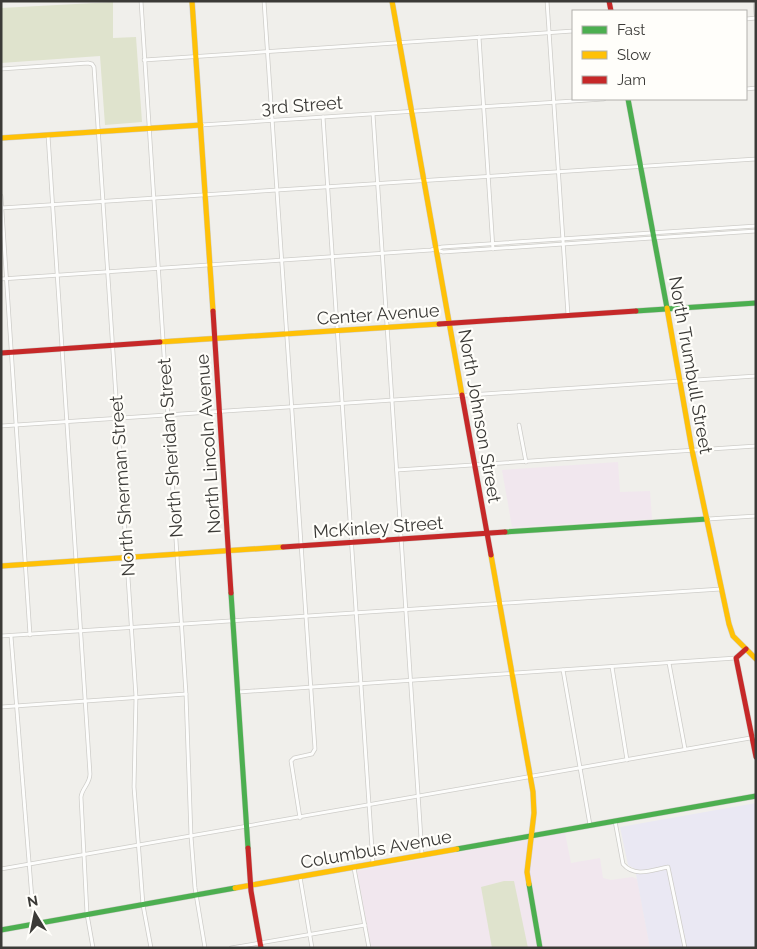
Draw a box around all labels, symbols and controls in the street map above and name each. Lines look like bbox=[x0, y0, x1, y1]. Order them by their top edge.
legend bbox=[572, 10, 747, 100]
text: Fast bbox=[617, 21, 645, 39]
text: Slow bbox=[617, 46, 651, 64]
text: Jam bbox=[617, 71, 646, 89]
street label: 3rd Street bbox=[261, 92, 343, 118]
street label: North Trumbull Street bbox=[665, 275, 717, 455]
street label: Center Avenue bbox=[316, 299, 440, 329]
street label: North Johnson Street bbox=[454, 328, 506, 504]
street label: North Lincoln Avenue bbox=[191, 353, 225, 534]
street label: North Sheridan Street bbox=[153, 357, 187, 539]
street label: North Sherman Street bbox=[105, 395, 139, 577]
street label: McKinley Street bbox=[312, 512, 444, 542]
street label: Columbus Avenue bbox=[299, 825, 454, 873]
north arrow bbox=[10, 889, 60, 939]
text: N bbox=[26, 892, 39, 910]

